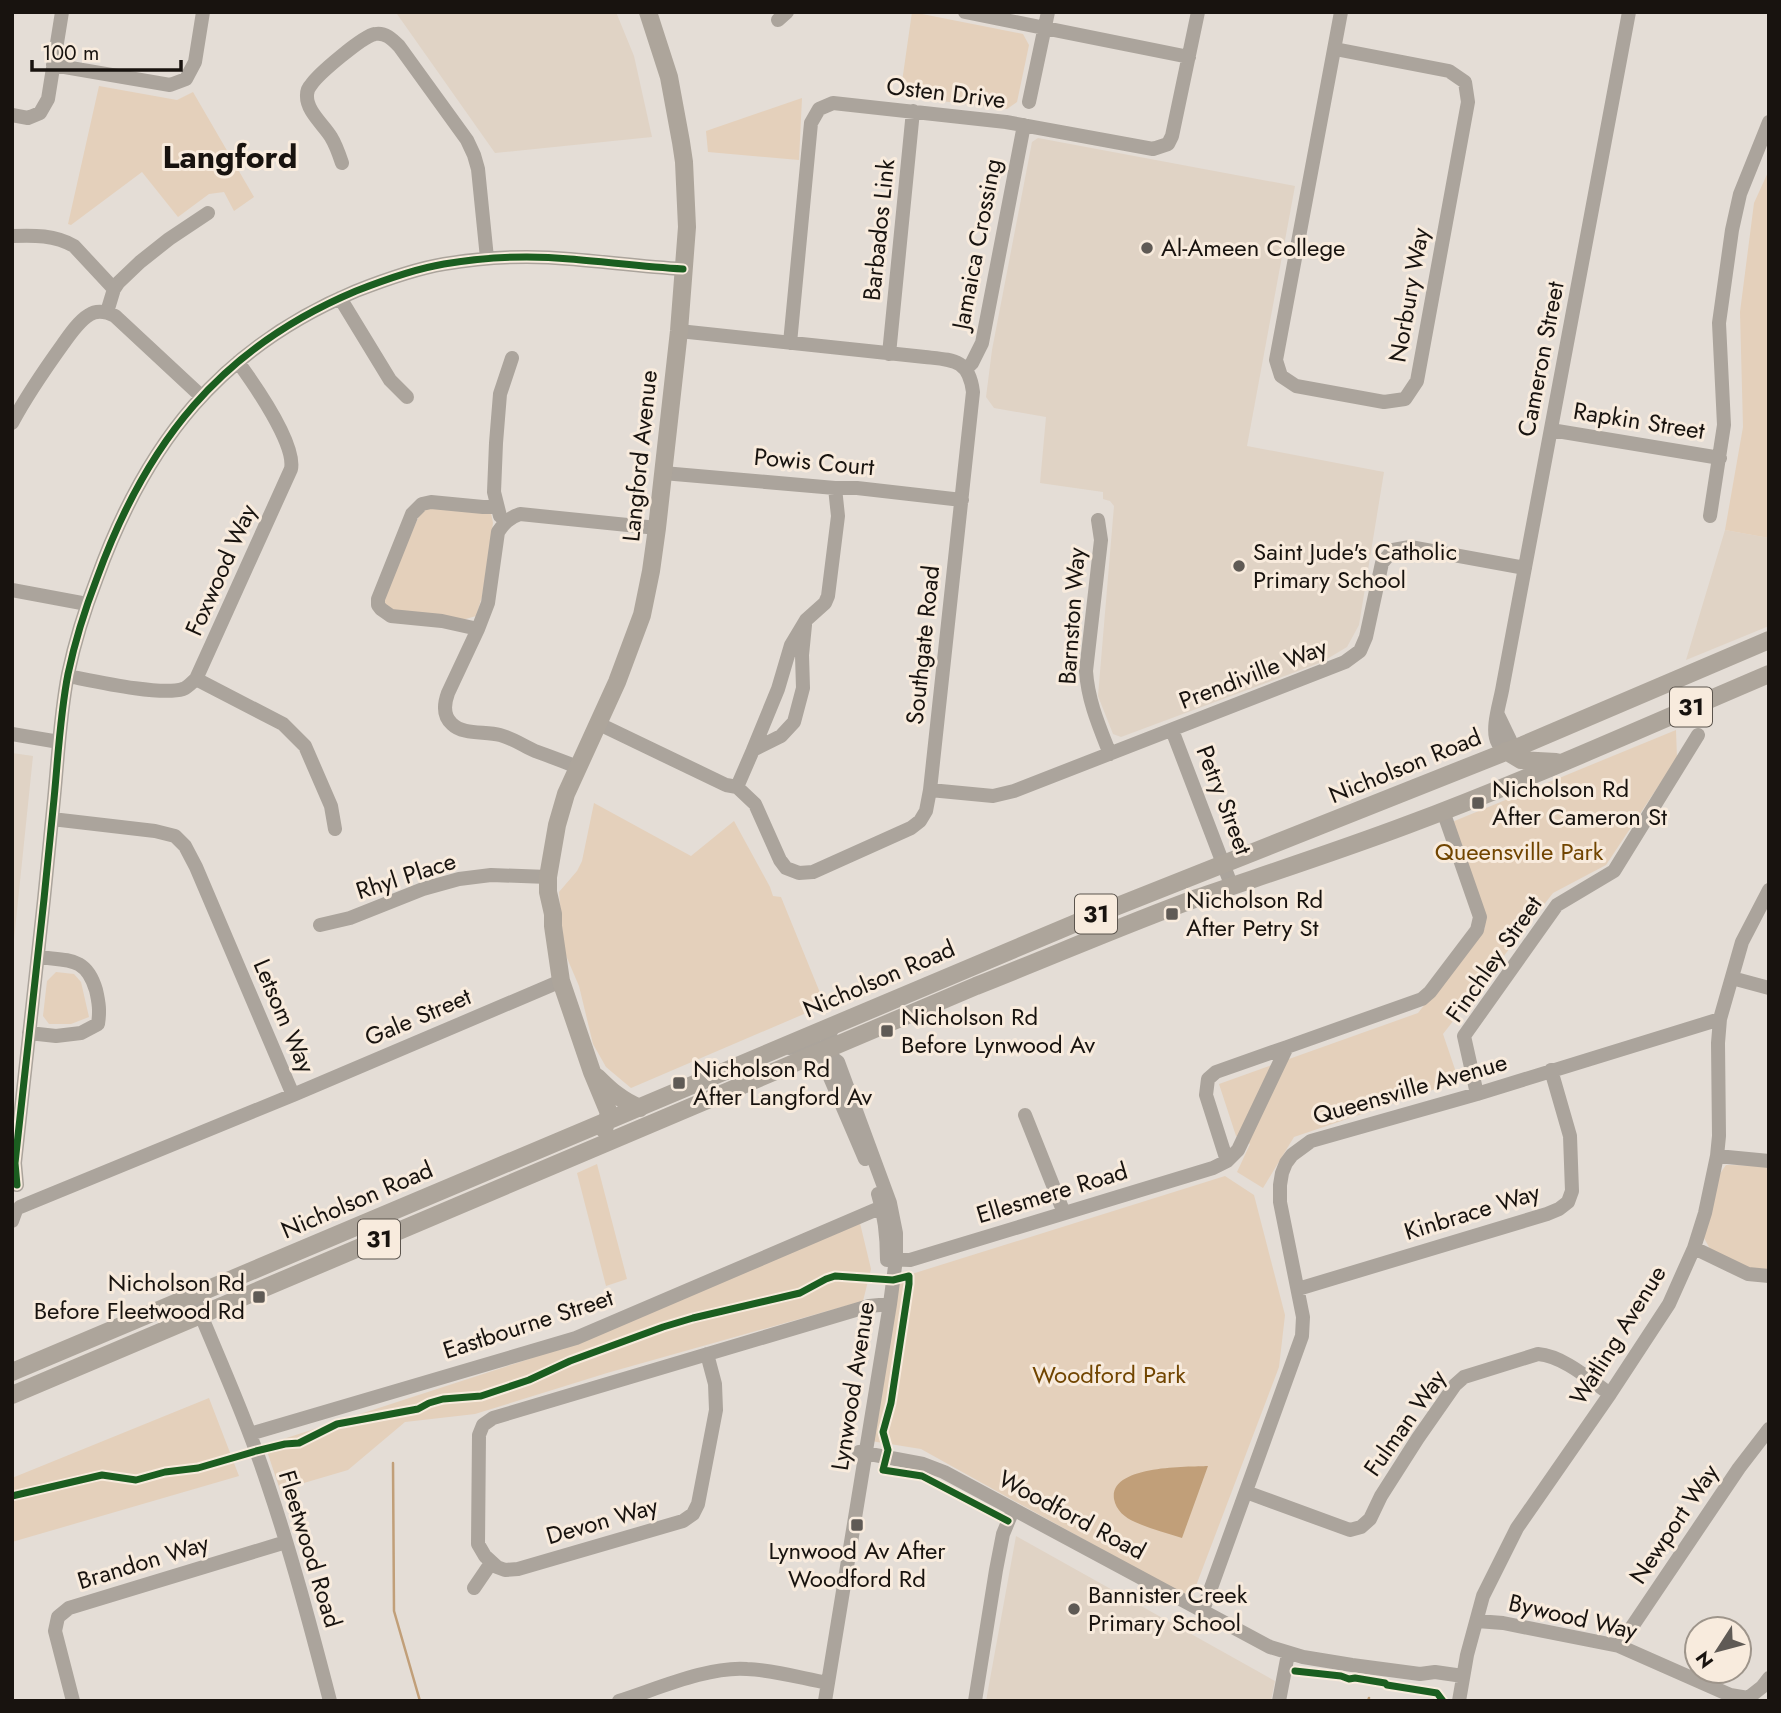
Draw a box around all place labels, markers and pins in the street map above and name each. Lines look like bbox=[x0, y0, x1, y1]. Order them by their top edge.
place label: Al-Ameen College bbox=[1161, 230, 1345, 265]
marker: Al-Ameen College bbox=[1139, 240, 1155, 256]
place label: Saint Jude's Catholic Primary School bbox=[1253, 534, 1457, 597]
marker: Saint Jude's Catholic Primary School bbox=[1231, 558, 1247, 574]
place label: Nicholson Rd After Cameron St bbox=[1492, 771, 1667, 834]
marker: Nicholson Rd After Cameron St bbox=[1470, 795, 1486, 811]
place label: Nicholson Rd After Petry St bbox=[1186, 882, 1323, 945]
marker: Nicholson Rd After Petry St bbox=[1164, 906, 1180, 922]
place label: Nicholson Rd Before Lynwood Av bbox=[901, 999, 1095, 1062]
marker: Nicholson Rd Before Lynwood Av bbox=[879, 1023, 895, 1039]
place label: Nicholson Rd After Langford Av bbox=[693, 1051, 873, 1114]
marker: Nicholson Rd After Langford Av bbox=[671, 1075, 687, 1091]
place label: Nicholson Rd Before Fleetwood Rd bbox=[34, 1265, 245, 1328]
marker: Nicholson Rd Before Fleetwood Rd bbox=[251, 1289, 267, 1305]
marker: Lynwood Av After Woodford Rd bbox=[849, 1517, 865, 1533]
place label: Lynwood Av After Woodford Rd bbox=[768, 1533, 946, 1596]
place label: Bannister Creek Primary School bbox=[1088, 1577, 1248, 1640]
marker: Bannister Creek Primary School bbox=[1066, 1601, 1082, 1617]

